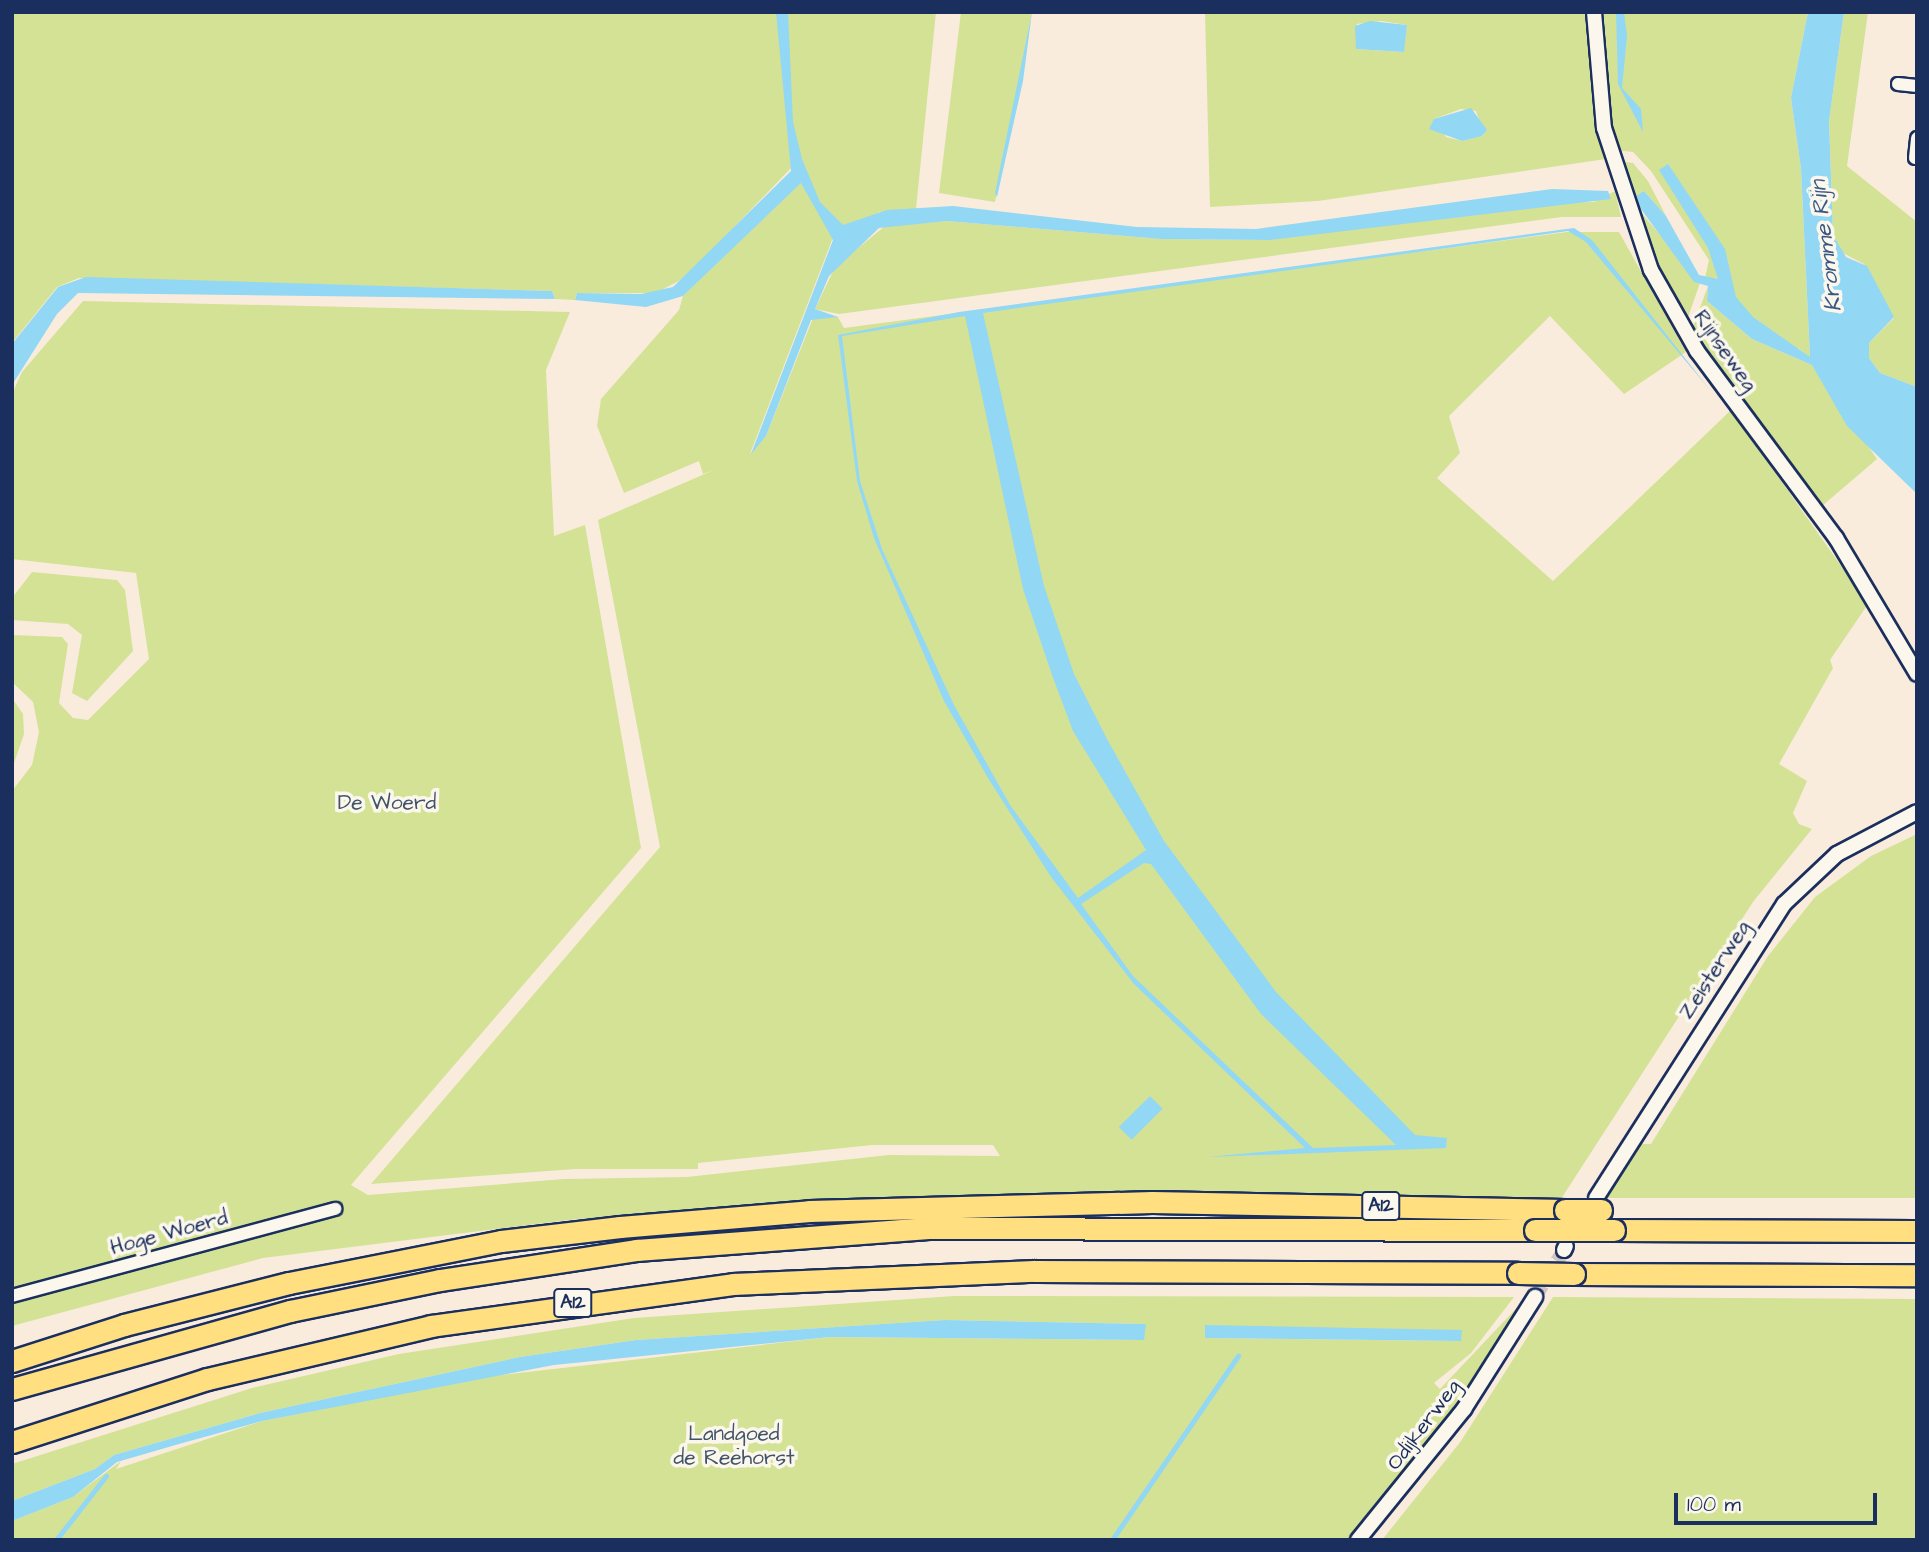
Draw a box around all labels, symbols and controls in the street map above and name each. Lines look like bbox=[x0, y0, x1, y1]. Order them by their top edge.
water label: Kromme Rijn bbox=[1804, 179, 1848, 313]
street label: Rijnseweg bbox=[1688, 305, 1762, 397]
park label: De Woerd bbox=[338, 790, 436, 816]
street label: Zeisterweg bbox=[1674, 916, 1756, 1024]
road number: A12 bbox=[1360, 1190, 1402, 1222]
street label: Hoge Woerd bbox=[108, 1205, 230, 1261]
road number: A12 bbox=[552, 1288, 594, 1318]
street label: Odijkerweg bbox=[1382, 1375, 1466, 1475]
park label: Landgoed de Reehorst bbox=[673, 1421, 795, 1471]
scale bar bbox=[1677, 1478, 1880, 1522]
text: 100 m bbox=[1687, 1490, 1741, 1519]

